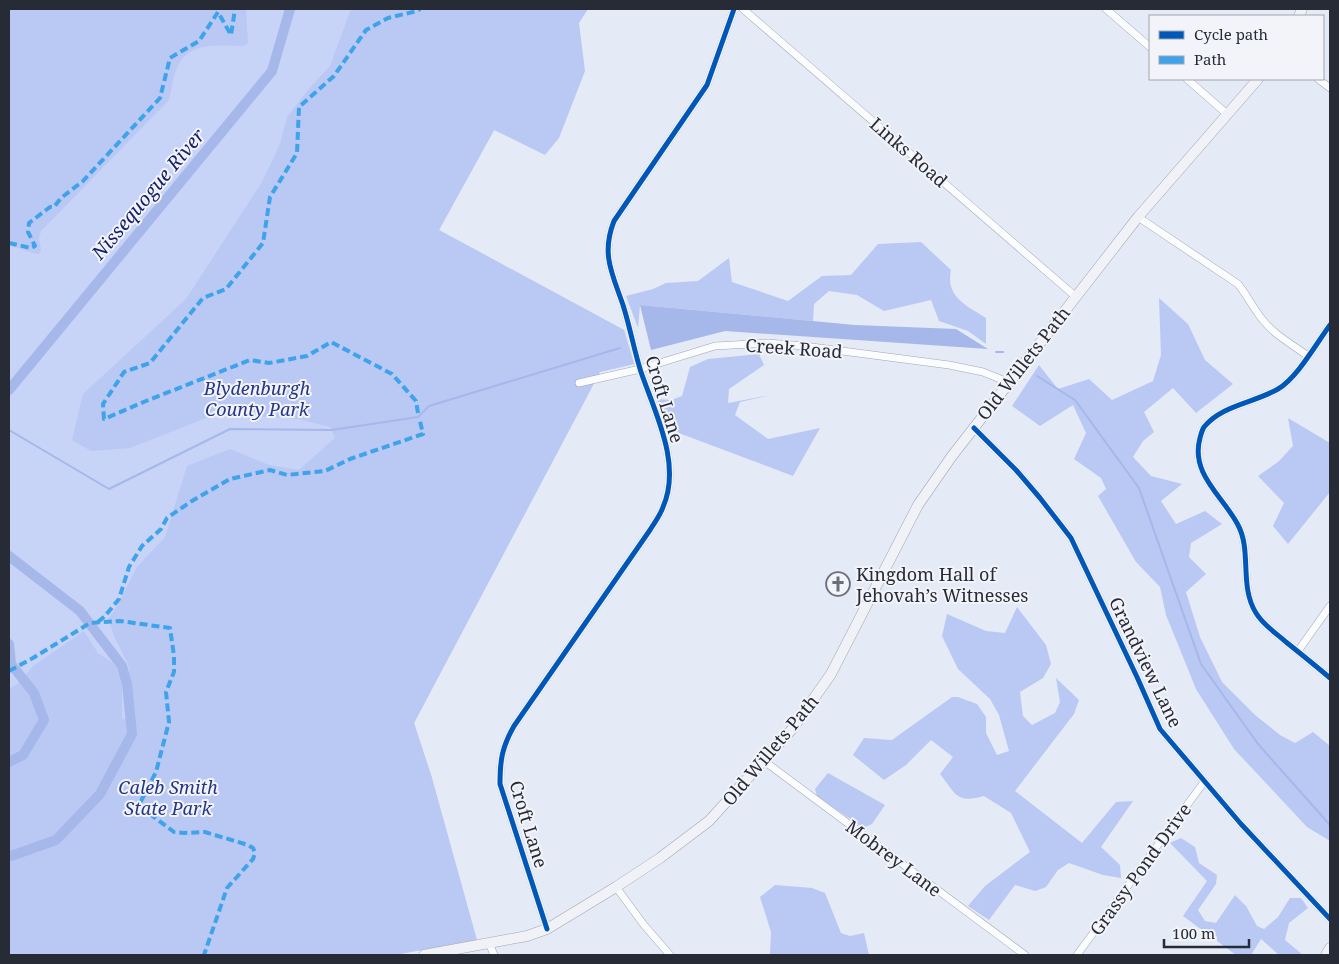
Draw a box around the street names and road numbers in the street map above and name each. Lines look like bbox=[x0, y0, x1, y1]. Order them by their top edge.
street label: Links Road bbox=[865, 112, 953, 192]
street label: Old Willets Path bbox=[971, 301, 1075, 425]
street label: Creek Road bbox=[745, 333, 843, 363]
street label: Croft Lane bbox=[640, 352, 690, 446]
street label: Grandview Lane bbox=[1104, 593, 1188, 731]
street label: Old Willets Path bbox=[716, 689, 824, 811]
street label: Croft Lane bbox=[504, 777, 554, 871]
street label: Grassy Pond Drive bbox=[1084, 798, 1196, 940]
street label: Mobrey Lane bbox=[841, 814, 947, 902]

